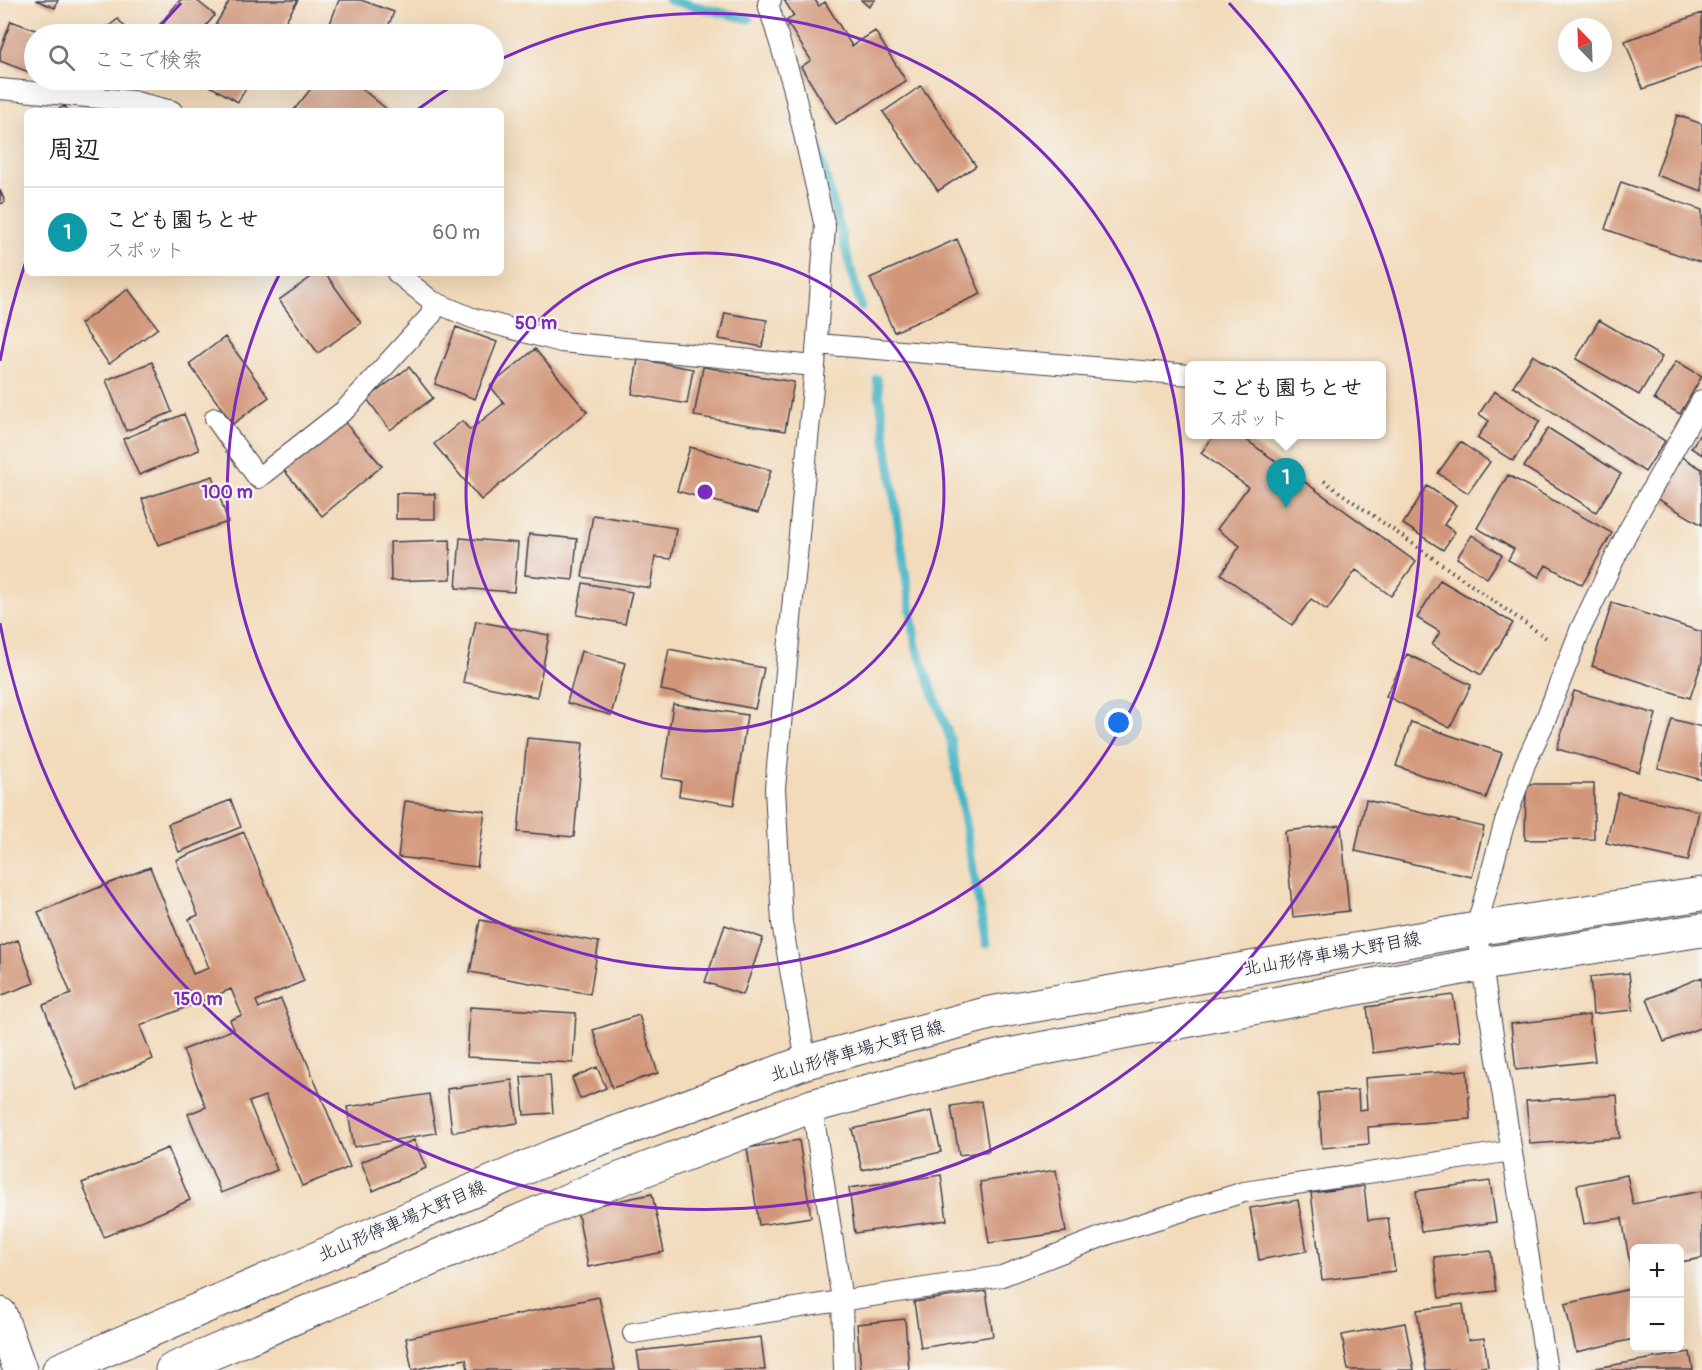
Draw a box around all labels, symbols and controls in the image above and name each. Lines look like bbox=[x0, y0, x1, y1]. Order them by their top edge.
north arrow bbox=[1558, 18, 1612, 72]
search box bbox=[24, 24, 504, 90]
icon: search bbox=[45, 41, 78, 74]
text: ここで検索 bbox=[93, 46, 203, 74]
text: 周辺 bbox=[48, 134, 100, 166]
text: こども園ちとせ bbox=[105, 206, 259, 234]
text: 1 bbox=[64, 220, 71, 245]
text: 60 m bbox=[433, 220, 480, 245]
text: スポット bbox=[105, 238, 185, 263]
text: 50 m bbox=[515, 312, 557, 335]
popup bbox=[1185, 361, 1386, 439]
text: こども園ちとせ bbox=[1208, 374, 1363, 402]
text: スポット bbox=[1208, 406, 1288, 431]
pin: 1 bbox=[1266, 458, 1306, 508]
text: 100 m bbox=[201, 481, 253, 504]
centre of rings bbox=[695, 482, 715, 502]
your location bbox=[1104, 708, 1133, 737]
street label: 北山形停車場大野目線 bbox=[1241, 927, 1423, 981]
text: 150 m bbox=[174, 988, 223, 1011]
street label: 北山形停車場大野目線 bbox=[767, 1015, 947, 1087]
street label: 北山形停車場大野目線 bbox=[315, 1175, 489, 1267]
map controls bbox=[1630, 1244, 1684, 1352]
button: + bbox=[1630, 1244, 1684, 1298]
button: − bbox=[1630, 1298, 1684, 1352]

